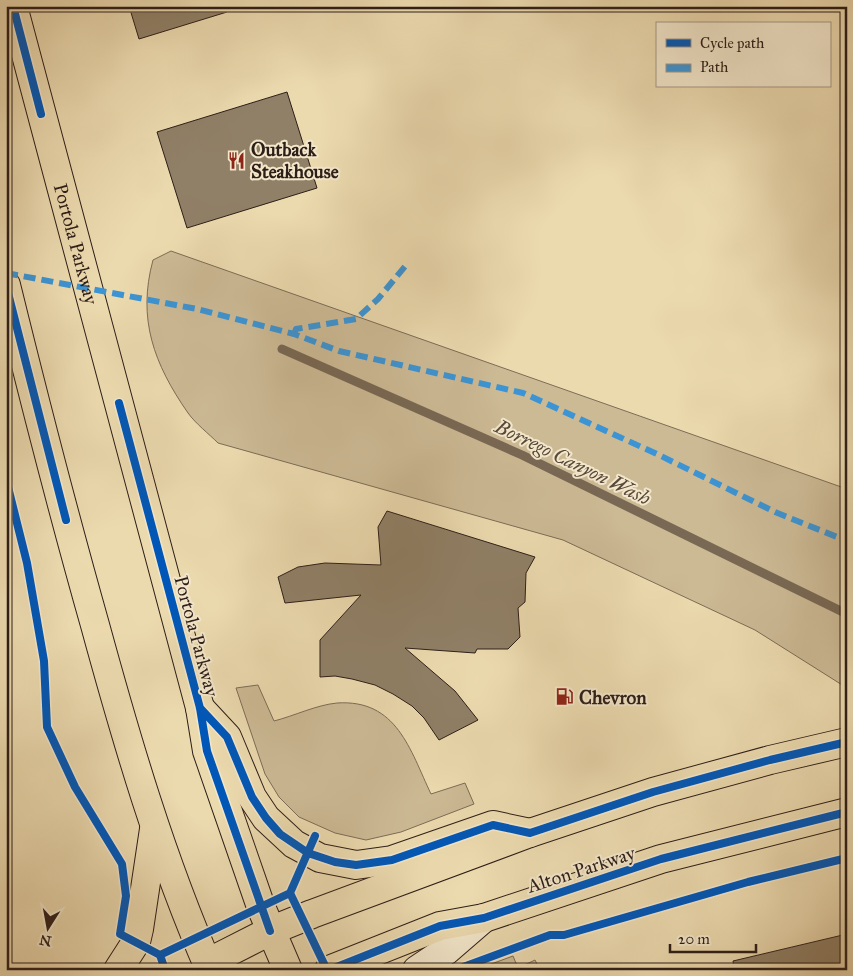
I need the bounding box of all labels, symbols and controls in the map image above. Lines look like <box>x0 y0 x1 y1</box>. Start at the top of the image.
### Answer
legend <box>656 22 830 88</box>
text: Cycle path <box>700 34 765 52</box>
text: Path <box>700 58 729 76</box>
place label: Outback Steakhouse <box>251 138 339 183</box>
restaurant icon: Outback Steakhouse <box>227 150 247 170</box>
street label: Portola Parkway <box>49 181 103 308</box>
water label: Borrego Canyon Wash <box>490 414 655 510</box>
street label: Portola Parkway <box>169 573 224 700</box>
place label: Chevron <box>579 686 647 709</box>
fuel station icon: Chevron <box>555 687 575 707</box>
street label: Alton Parkway <box>523 841 639 898</box>
north arrow <box>22 904 72 954</box>
scale bar <box>670 921 757 953</box>
text: 20 m <box>678 930 710 948</box>
text: N <box>38 931 53 950</box>

